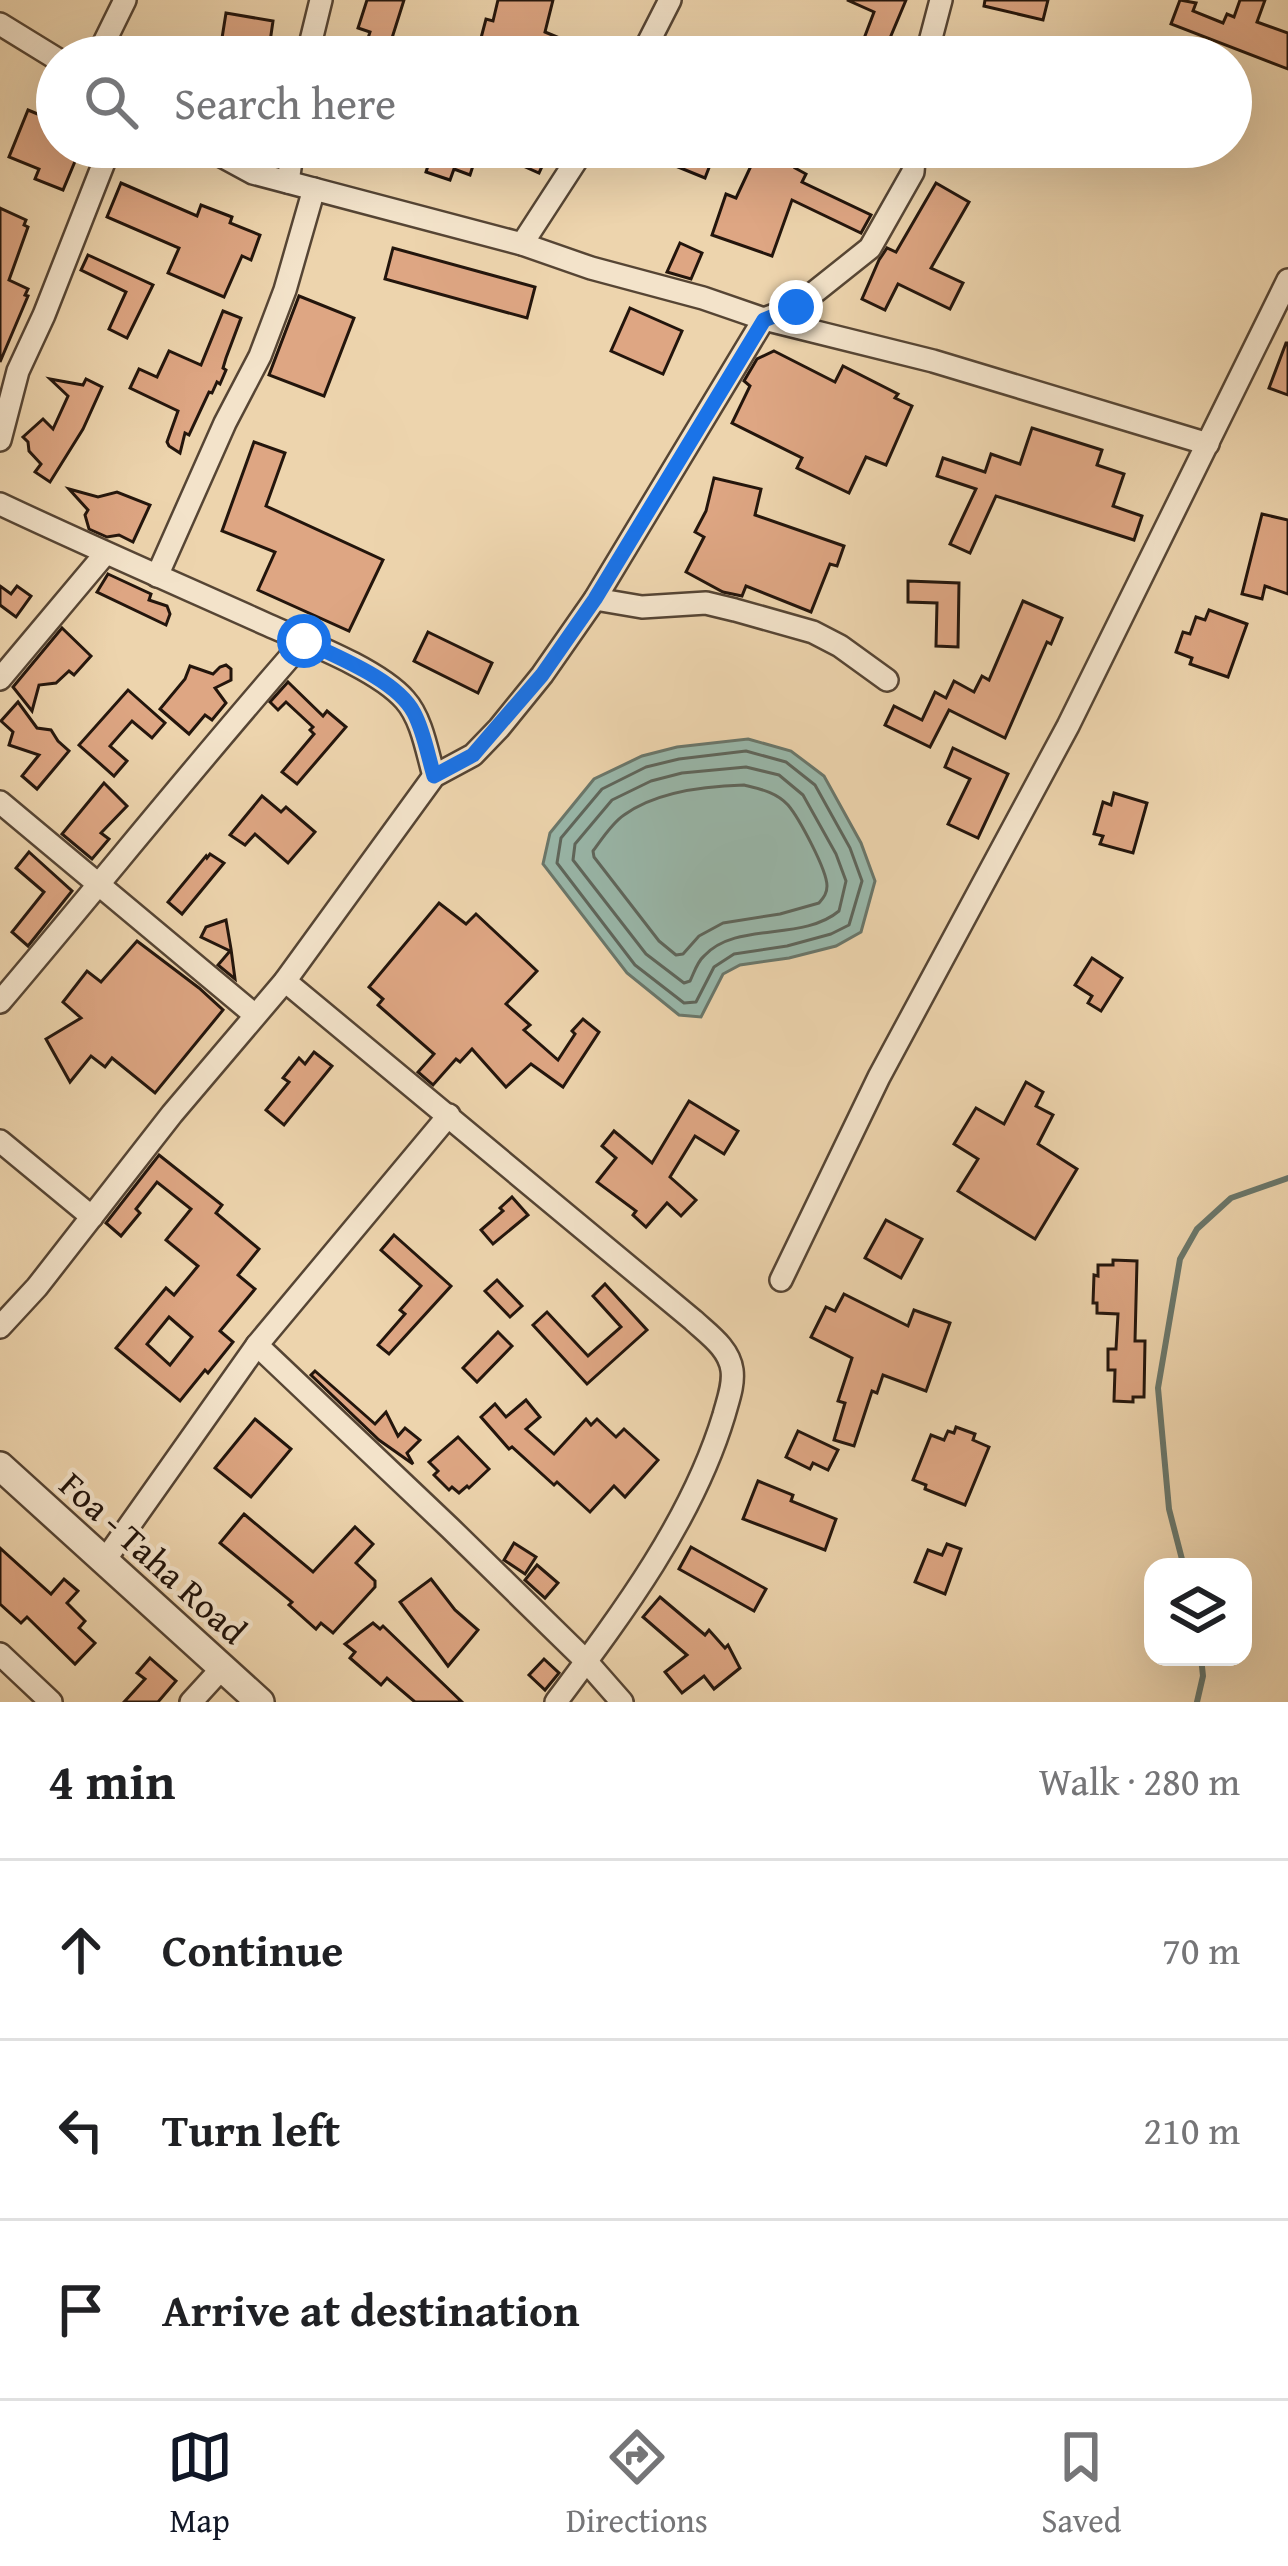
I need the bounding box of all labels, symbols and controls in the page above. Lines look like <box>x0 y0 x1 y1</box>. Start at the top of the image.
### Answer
search box <box>36 36 1252 168</box>
icon: search <box>78 69 144 135</box>
text: Search here <box>174 70 396 135</box>
route end <box>769 280 823 334</box>
route start <box>277 614 331 668</box>
street label: Foa - Taha Road <box>49 1458 259 1656</box>
map controls <box>1144 1558 1252 1666</box>
button: layers <box>1144 1558 1252 1666</box>
text: 4 min <box>48 1743 175 1818</box>
text: Walk · 280 m <box>1039 1752 1240 1809</box>
icon: ahead <box>48 1917 114 1983</box>
text: Continue <box>162 1917 343 1982</box>
text: 70 m <box>1162 1921 1240 1978</box>
icon: left <box>48 2097 114 2163</box>
text: Turn left <box>162 2097 340 2162</box>
text: 210 m <box>1143 2101 1240 2158</box>
icon: arrive <box>48 2277 114 2343</box>
text: Arrive at destination <box>162 2277 580 2342</box>
tab: Map <box>167 2424 233 2544</box>
tab: Directions <box>566 2424 708 2544</box>
tab: Saved <box>1041 2424 1121 2544</box>

